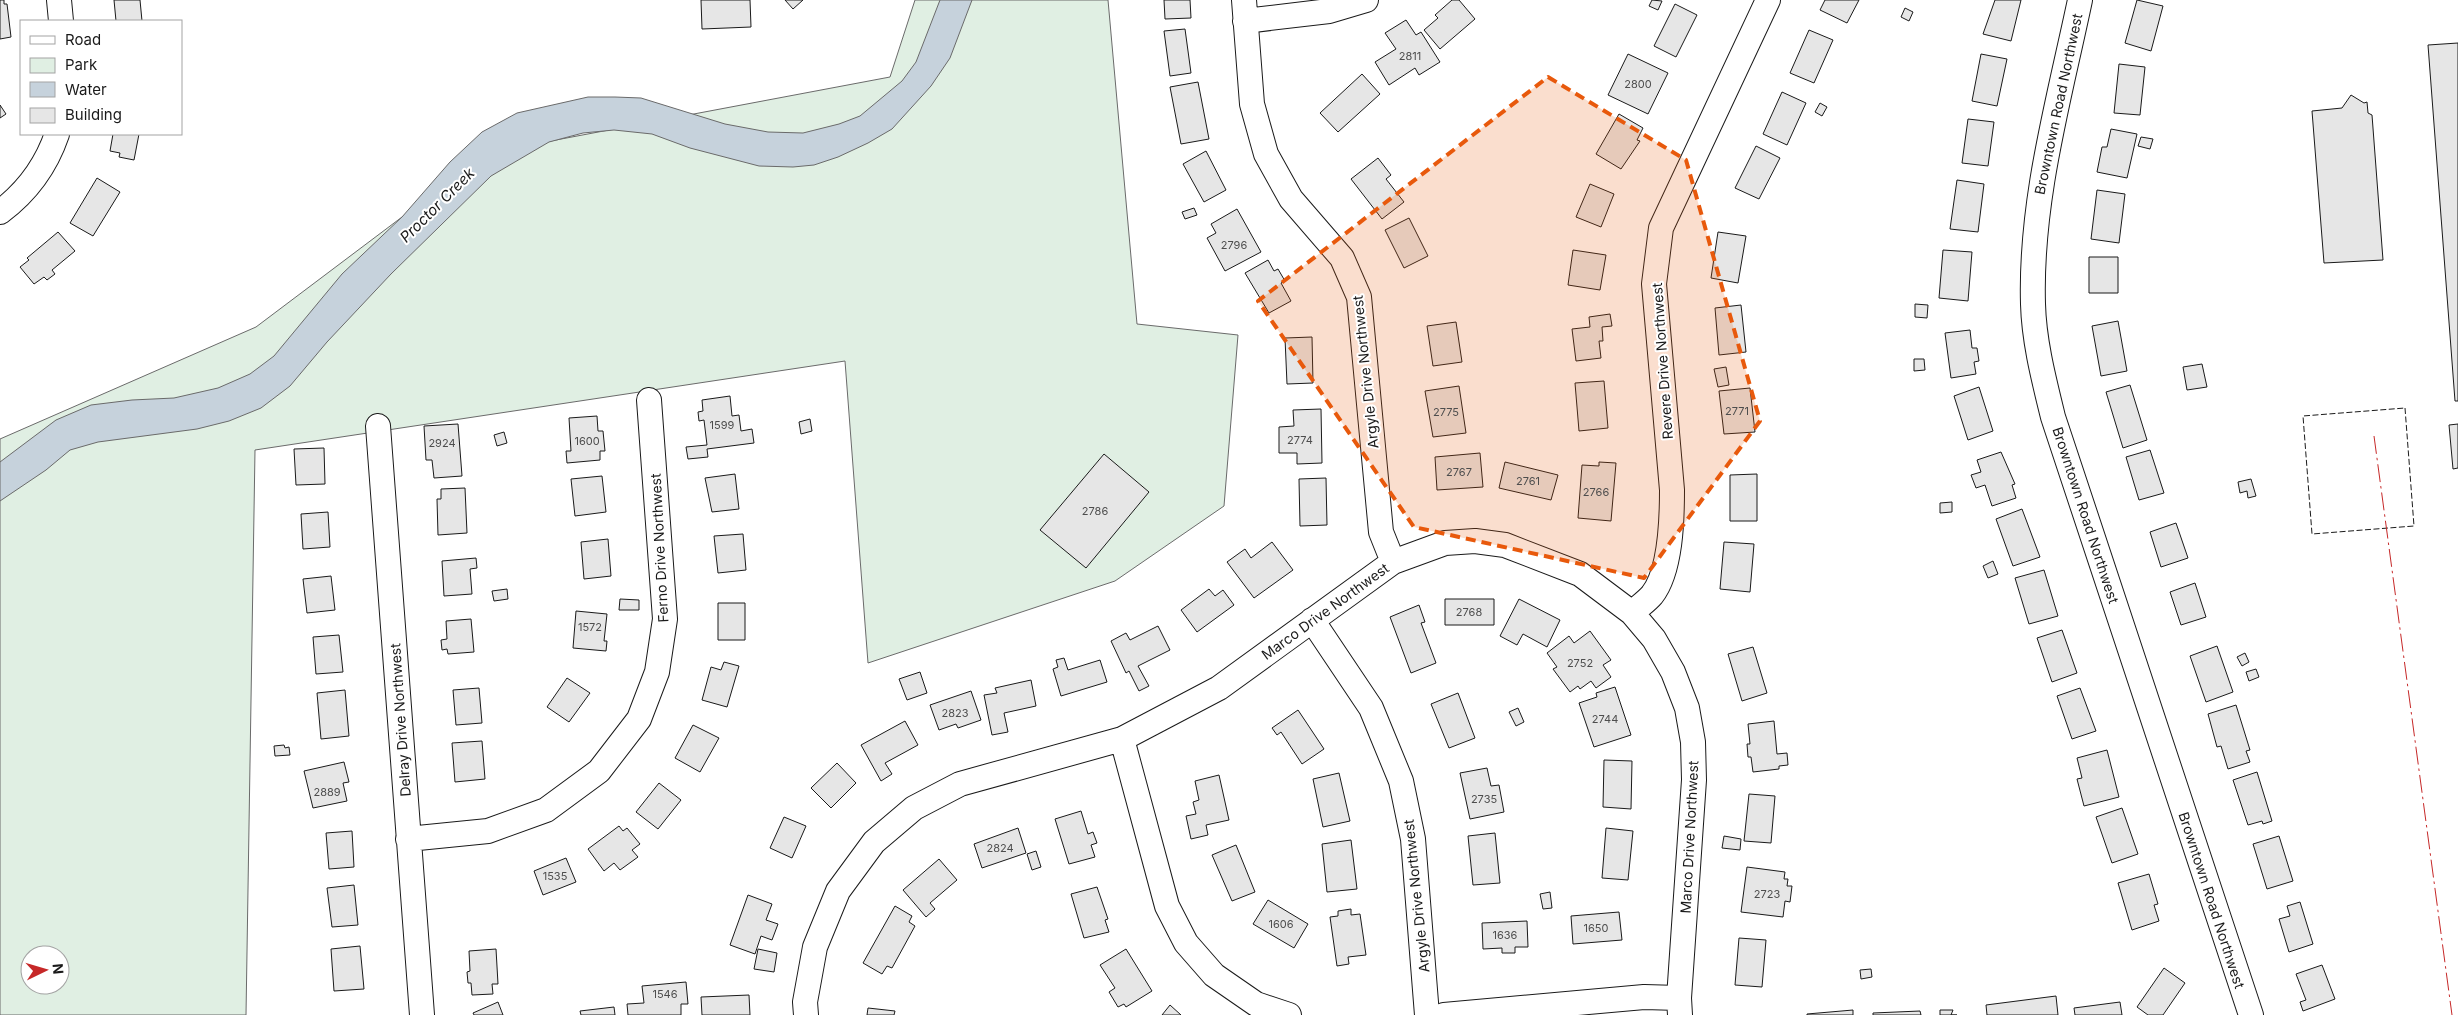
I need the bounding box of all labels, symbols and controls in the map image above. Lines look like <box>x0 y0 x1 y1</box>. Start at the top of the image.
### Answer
street label: Browntown Road Northwest <box>2030 12 2086 196</box>
legend <box>20 20 182 135</box>
text: Road <box>65 30 101 49</box>
house number: 2811 <box>1399 49 1421 63</box>
text: Park <box>65 55 98 74</box>
house number: 2800 <box>1624 77 1652 91</box>
text: Water <box>65 80 107 99</box>
text: Building <box>65 105 122 124</box>
water label: Proctor Creek <box>396 163 479 246</box>
house number: 2796 <box>1221 238 1247 252</box>
street label: Revere Drive Northwest <box>1648 282 1676 440</box>
street label: Argyle Drive Northwest <box>1348 294 1382 449</box>
house number: 2771 <box>1725 404 1749 418</box>
house number: 2775 <box>1433 405 1459 419</box>
house number: 1599 <box>710 418 735 432</box>
street label: Browntown Road Northwest <box>2049 425 2123 606</box>
house number: 2774 <box>1287 433 1313 447</box>
house number: 1600 <box>574 434 600 448</box>
house number: 2924 <box>428 436 456 450</box>
house number: 2767 <box>1446 465 1472 479</box>
street label: Ferno Drive Northwest <box>647 473 671 623</box>
house number: 2761 <box>1516 474 1540 488</box>
house number: 2766 <box>1583 485 1609 499</box>
house number: 2786 <box>1082 504 1108 518</box>
street label: Marco Drive Northwest <box>1258 559 1392 663</box>
house number: 2768 <box>1456 605 1482 619</box>
house number: 1572 <box>578 620 602 634</box>
street label: Delray Drive Northwest <box>386 642 414 797</box>
house number: 2752 <box>1567 656 1593 670</box>
house number: 2823 <box>941 706 969 720</box>
house number: 2744 <box>1592 712 1618 726</box>
street label: Marco Drive Northwest <box>1677 760 1702 914</box>
house number: 2889 <box>313 785 341 799</box>
house number: 2735 <box>1471 792 1497 806</box>
street label: Browntown Road Northwest <box>2175 810 2249 991</box>
street label: Argyle Drive Northwest <box>1399 818 1433 973</box>
house number: 2824 <box>986 841 1014 855</box>
house number: 1535 <box>543 869 568 883</box>
house number: 2723 <box>1754 887 1780 901</box>
house number: 1606 <box>1268 917 1294 931</box>
house number: 1650 <box>1584 921 1609 935</box>
house number: 1636 <box>1493 928 1518 942</box>
north arrow <box>20 945 70 995</box>
text: N <box>50 963 67 975</box>
house number: 1546 <box>652 987 678 1001</box>

